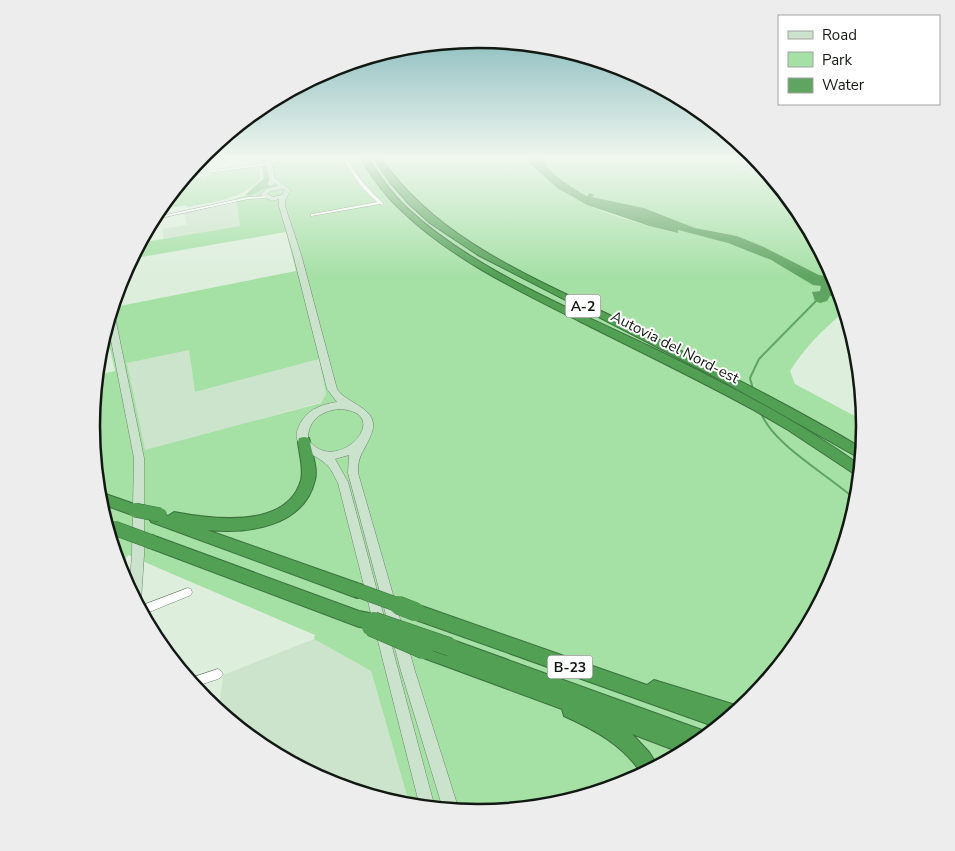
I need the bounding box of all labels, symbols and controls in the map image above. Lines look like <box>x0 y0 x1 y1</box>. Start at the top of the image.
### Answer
legend <box>778 15 940 105</box>
text: Road <box>822 25 857 45</box>
text: Park <box>822 50 852 70</box>
text: Water <box>822 75 865 95</box>
road number: A-2 <box>566 294 600 318</box>
street label: Autovia del Nord-est <box>608 306 743 388</box>
road number: B-23 <box>548 656 592 679</box>

